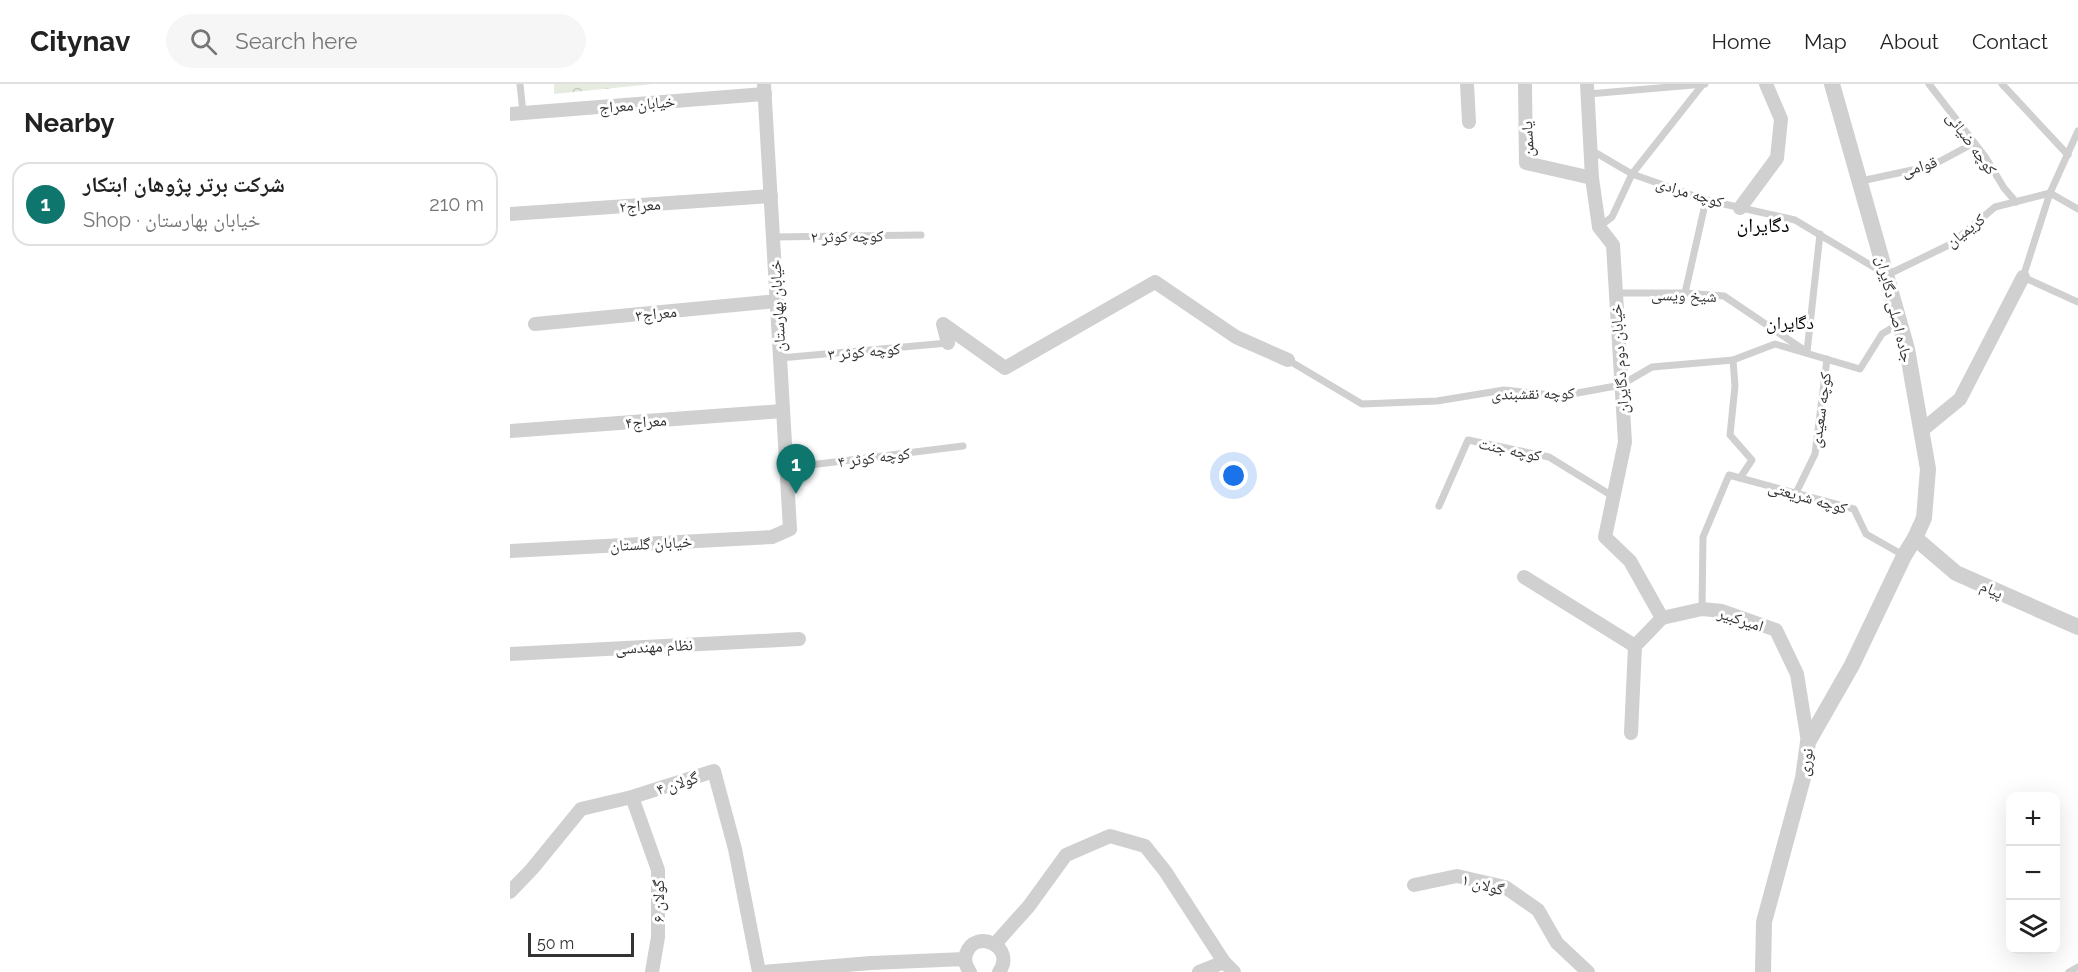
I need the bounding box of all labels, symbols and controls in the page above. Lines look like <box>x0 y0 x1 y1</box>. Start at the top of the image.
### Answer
search box <box>166 14 586 68</box>
text: Citynav <box>30 25 130 58</box>
icon: search <box>187 25 220 58</box>
text: Search here <box>235 28 357 54</box>
text: Home <box>1712 29 1771 54</box>
text: Map <box>1804 29 1847 54</box>
text: About <box>1880 29 1939 54</box>
text: Contact <box>1972 29 2048 54</box>
street label: خیابان معراج <box>598 92 676 118</box>
text: Nearby <box>24 108 114 138</box>
street label: کوچه ضیائی <box>1942 108 2001 179</box>
street label: یاسمن <box>1517 120 1539 157</box>
street label: قوامی <box>1899 152 1940 182</box>
text: شرکت برتر پژوهان ابتکار <box>83 171 285 197</box>
street label: کوچه مرادی <box>1653 173 1726 213</box>
text: 1 <box>41 192 50 216</box>
text: 210 m <box>429 192 484 216</box>
street label: معراج۲ <box>619 195 661 217</box>
text: Shop · خیابان بهارستان <box>83 208 260 232</box>
street label: کریمیان <box>1942 209 1990 252</box>
district label: دگایران <box>1736 213 1790 237</box>
street label: کوچه کوثر ۲ <box>810 226 884 247</box>
street label: جاده اصلی دگایران <box>1871 254 1917 365</box>
street label: خیابان بهارستان <box>766 259 790 353</box>
street label: شیخ ویسی <box>1651 285 1717 307</box>
street label: معراج۳ <box>634 302 678 326</box>
street label: خیابان دوم دگایران <box>1606 303 1634 415</box>
district label: دگایران <box>1766 312 1814 334</box>
street label: کوچه کوثر ۳ <box>827 339 902 364</box>
street label: کوچه سعیدی <box>1806 371 1836 449</box>
street label: کوچه نقشبندی <box>1491 383 1575 405</box>
street label: معراج۴ <box>625 411 667 433</box>
street label: کوچه جنت <box>1477 434 1543 465</box>
pin: 1 <box>776 444 816 494</box>
street label: کوچه کوثر ۴ <box>837 444 912 471</box>
your location <box>1219 461 1248 490</box>
street label: کوچه شریعتی <box>1766 477 1850 519</box>
street label: خیابان گلستان <box>609 532 693 556</box>
street label: پیام <box>1977 576 2006 604</box>
street label: امیرکبیر <box>1715 603 1766 636</box>
street label: نظام مهندسی <box>615 635 693 659</box>
street label: نوری <box>1794 747 1818 778</box>
street label: گولان ۴ <box>654 768 701 800</box>
map controls <box>2006 792 2060 954</box>
button: + <box>2006 792 2060 846</box>
button: − <box>2006 846 2060 900</box>
street label: گولان ۱ <box>1459 870 1506 900</box>
street label: گولان ۶ <box>649 879 669 923</box>
button: layers <box>2006 900 2060 954</box>
scale bar <box>528 930 634 958</box>
text: 50 m <box>537 934 574 953</box>

